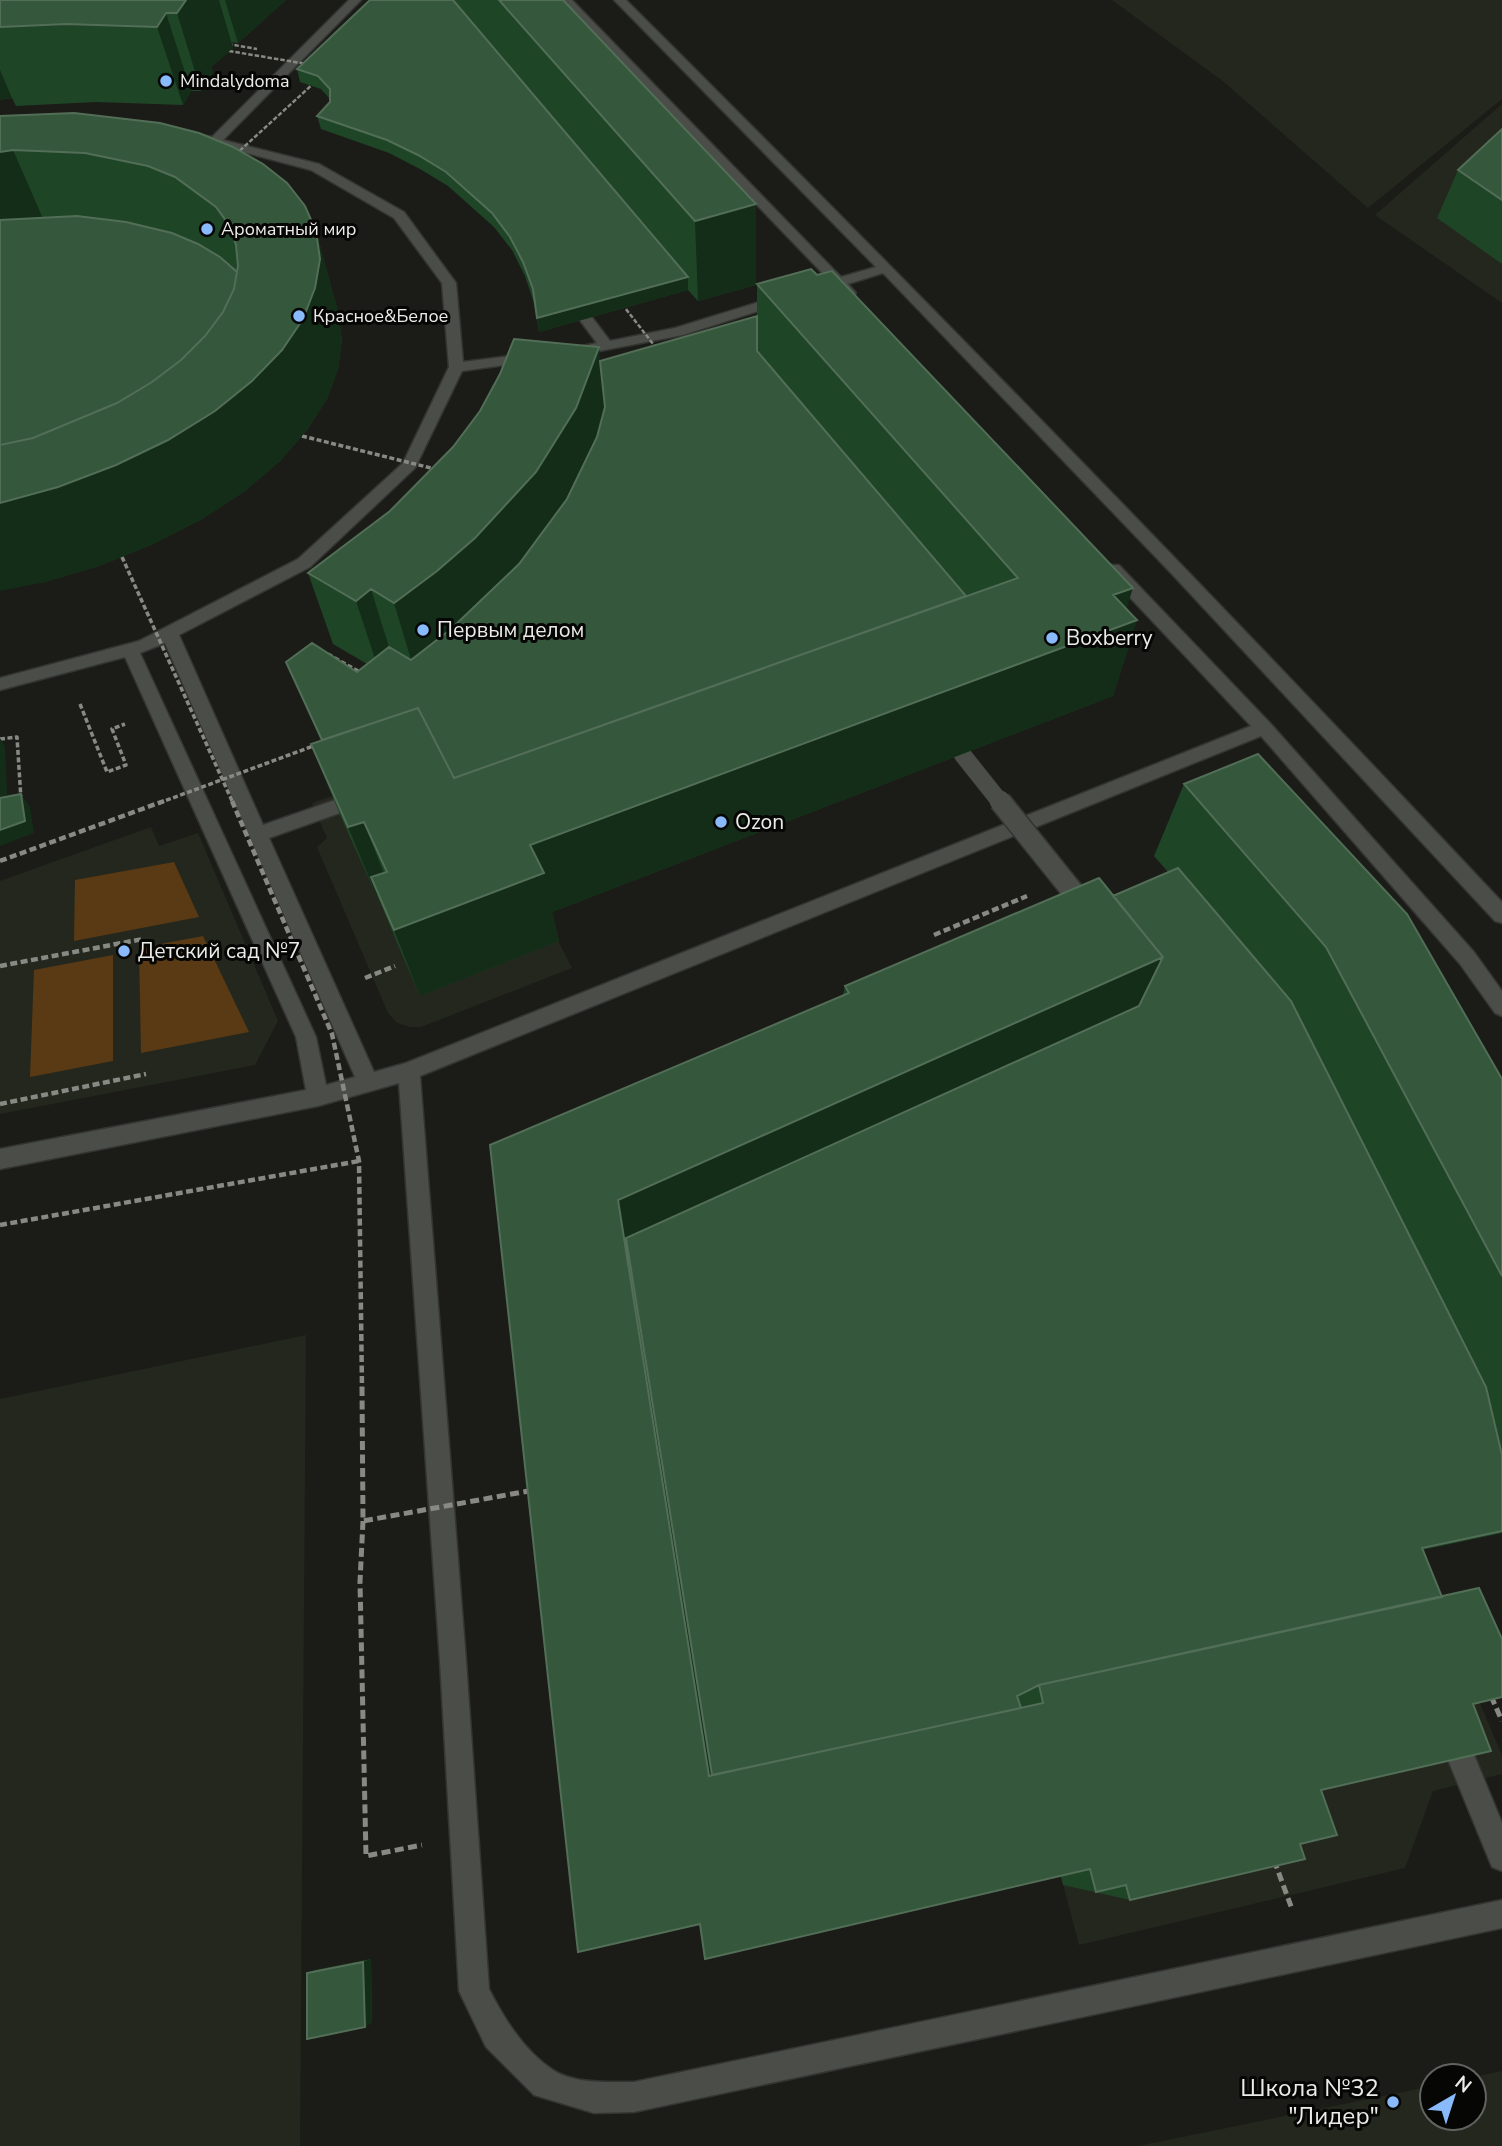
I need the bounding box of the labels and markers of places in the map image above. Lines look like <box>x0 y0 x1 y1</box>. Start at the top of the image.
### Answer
place label: Mindalydoma <box>180 69 290 93</box>
marker: Mindalydoma <box>158 73 174 89</box>
place label: Ароматный мир <box>221 217 356 241</box>
marker: Ароматный мир <box>199 221 215 237</box>
place label: Красное&Белое <box>313 304 448 328</box>
marker: Красное&Белое <box>291 308 307 324</box>
place label: Первым делом <box>437 616 584 644</box>
marker: Первым делом <box>415 622 431 638</box>
place label: Boxberry <box>1066 624 1153 652</box>
marker: Boxberry <box>1044 630 1060 646</box>
place label: Ozon <box>735 808 784 836</box>
marker: Ozon <box>713 814 729 830</box>
place label: Детский сад №7 <box>138 937 300 965</box>
marker: Детский сад №7 <box>116 943 132 959</box>
place label: Школа №32 "Лидер" <box>1240 2072 1379 2132</box>
marker: Школа №32 "Лидер" <box>1385 2094 1401 2110</box>

